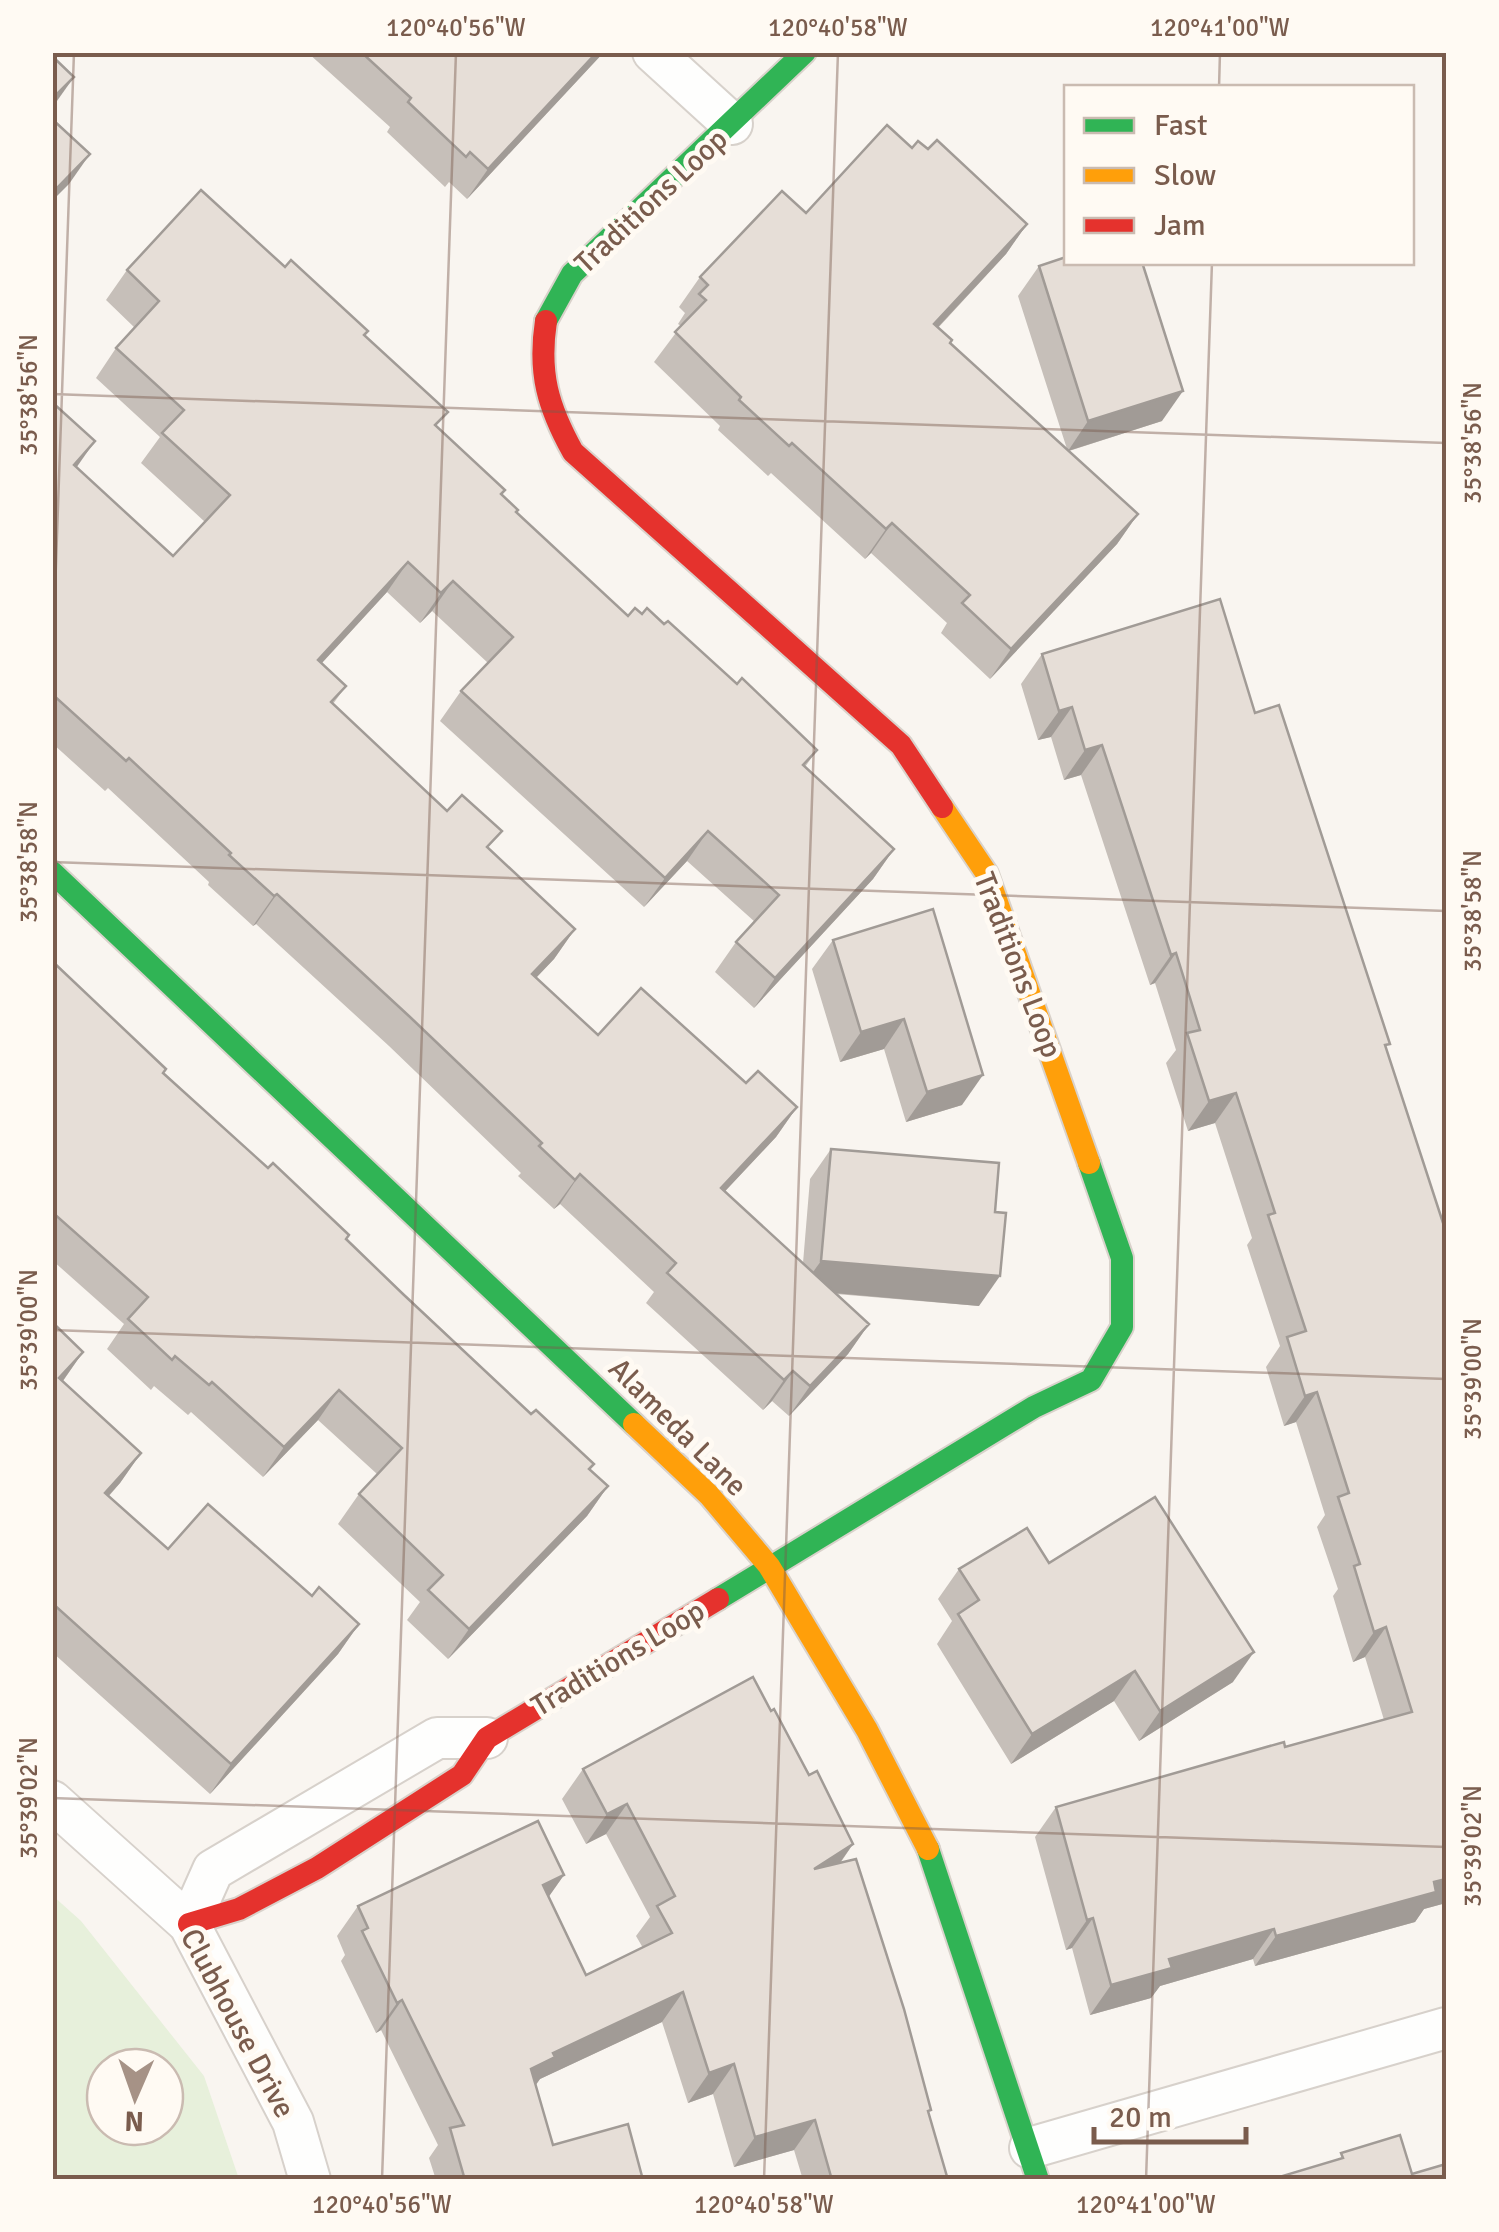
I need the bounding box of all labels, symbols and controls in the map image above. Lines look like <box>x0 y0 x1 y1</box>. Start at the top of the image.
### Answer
text: 120°40'56"W <box>386 12 526 43</box>
text: 120°40'58"W <box>768 12 908 43</box>
text: 120°41'00"W <box>1150 12 1290 43</box>
legend <box>1064 85 1414 265</box>
text: Fast <box>1154 107 1207 144</box>
street label: Traditions Loop <box>567 121 735 282</box>
text: Slow <box>1154 157 1216 194</box>
text: Jam <box>1154 207 1206 244</box>
text: 35°38'56"N <box>13 334 44 456</box>
text: 35°38'56"N <box>1457 382 1488 504</box>
text: 35°38'58"N <box>13 801 44 923</box>
text: 35°38'58"N <box>1457 850 1488 972</box>
street label: Traditions Loop <box>965 867 1070 1063</box>
text: 35°39'00"N <box>13 1269 44 1391</box>
text: 35°39'00"N <box>1457 1318 1488 1440</box>
street label: Alameda Lane <box>601 1350 755 1504</box>
street label: Traditions Loop <box>525 1592 712 1725</box>
text: 35°39'02"N <box>13 1737 44 1859</box>
text: 35°39'02"N <box>1457 1785 1488 1907</box>
street label: Clubhouse Drive <box>172 1922 303 2124</box>
north arrow <box>85 2047 185 2147</box>
scale bar <box>1094 2082 1246 2144</box>
text: 20 m <box>1109 2099 1172 2136</box>
text: N <box>124 2104 144 2138</box>
text: 120°40'56"W <box>312 2189 452 2220</box>
text: 120°40'58"W <box>694 2189 834 2220</box>
text: 120°41'00"W <box>1076 2189 1216 2220</box>

